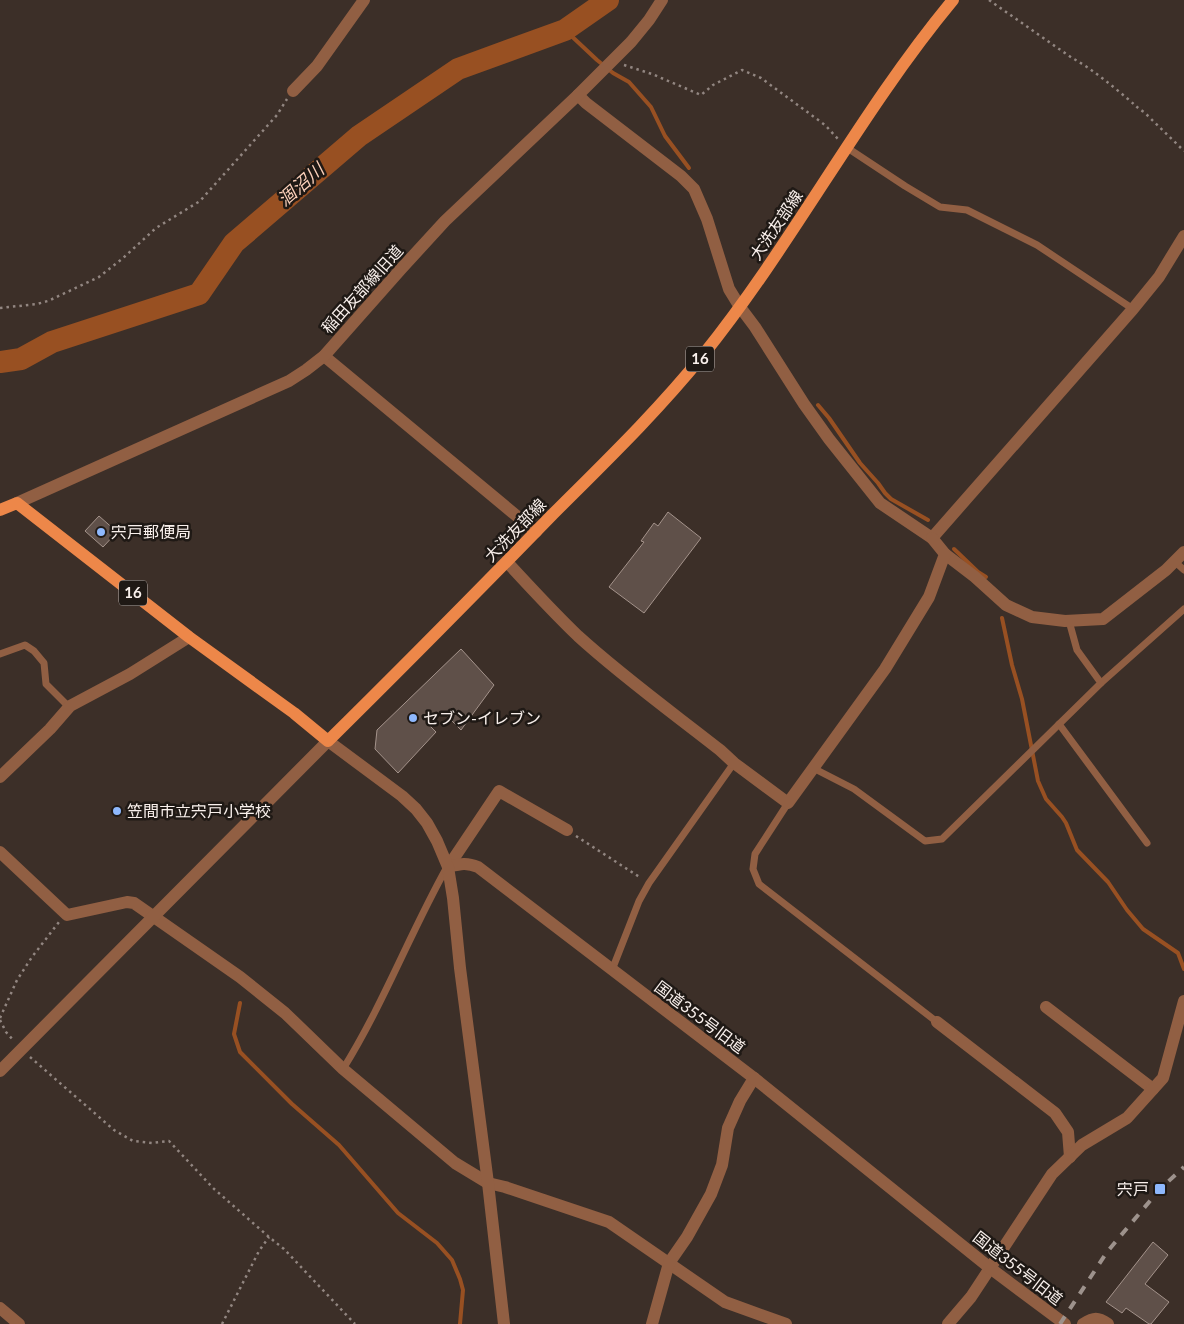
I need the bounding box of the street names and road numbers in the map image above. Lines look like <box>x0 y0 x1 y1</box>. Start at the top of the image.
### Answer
street label: 大洗友部線 <box>745 186 806 263</box>
street label: 稲田友部線旧道 <box>317 241 406 337</box>
road number: 16 <box>686 346 714 372</box>
street label: 大洗友部線 <box>480 494 549 565</box>
road number: 16 <box>119 580 147 606</box>
street label: 国道355号旧道 <box>652 977 749 1057</box>
street label: 国道355号旧道 <box>970 1227 1067 1308</box>

